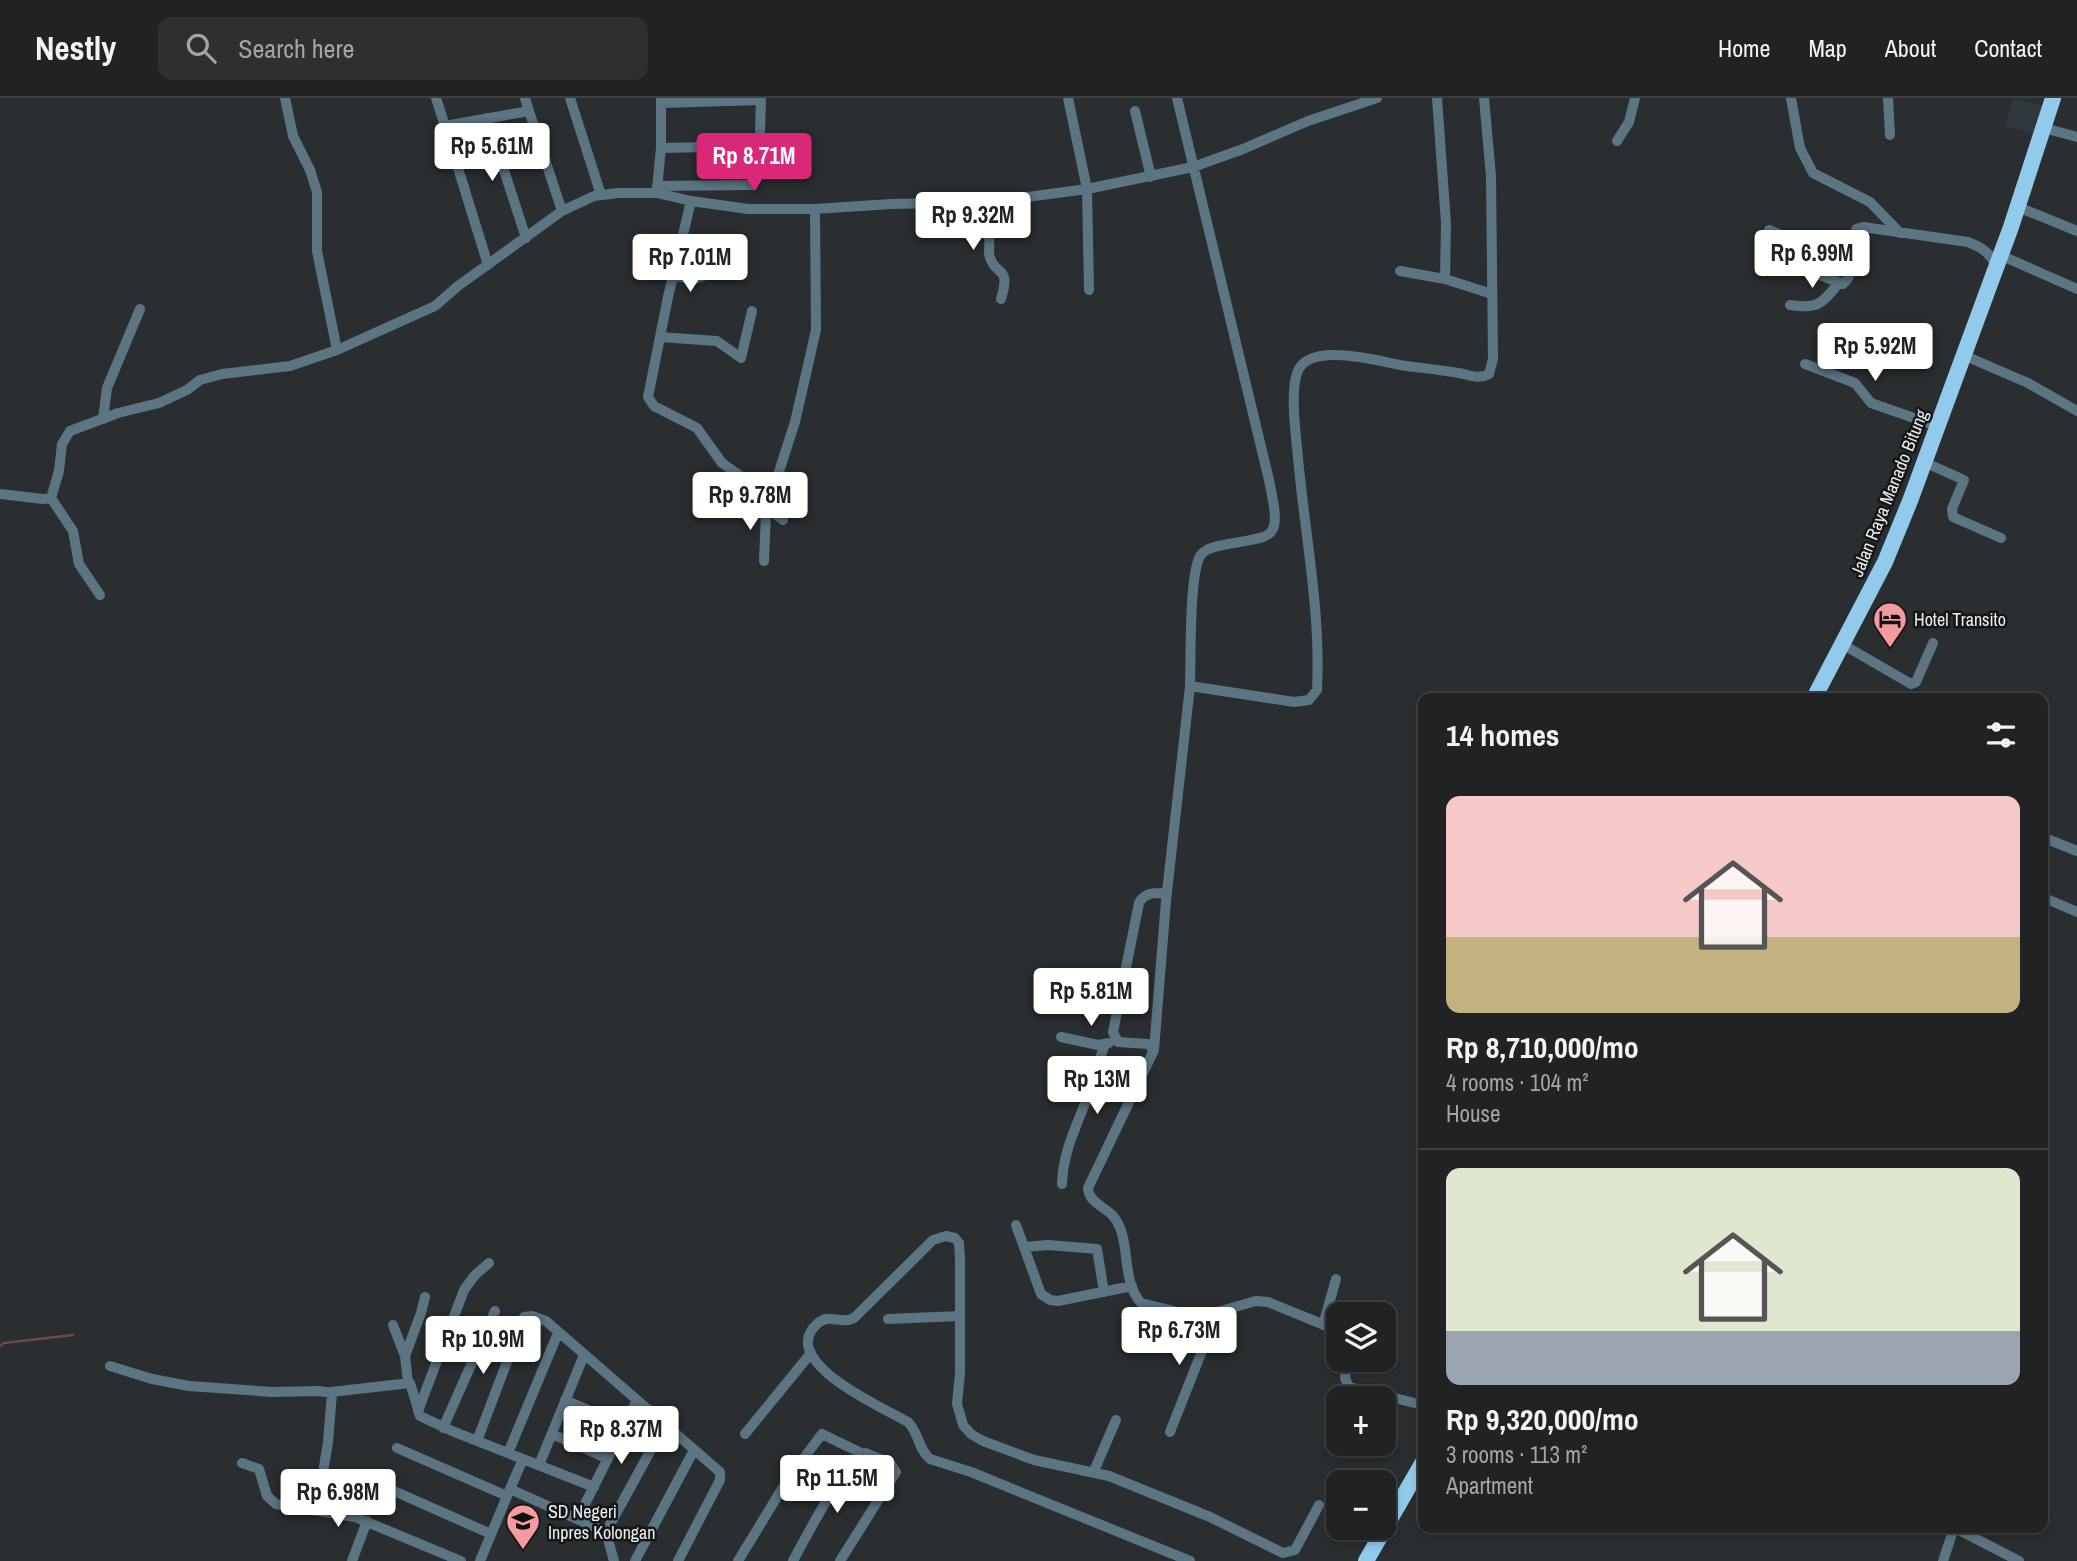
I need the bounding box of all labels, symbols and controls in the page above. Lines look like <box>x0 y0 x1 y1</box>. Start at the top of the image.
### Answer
search box <box>158 17 648 80</box>
text: Nestly <box>35 26 116 70</box>
icon: search <box>182 29 220 67</box>
text: Search here <box>238 31 354 66</box>
text: Home <box>1718 32 1770 64</box>
text: Map <box>1808 32 1847 64</box>
text: About <box>1885 32 1936 64</box>
text: Contact <box>1974 32 2042 64</box>
pin: Rp 5.61M <box>420 123 564 183</box>
text: Rp 5.61M <box>451 130 533 161</box>
pin: Rp 8.71M <box>682 134 826 193</box>
text: Rp 8.71M <box>713 140 795 171</box>
pin: Rp 9.32M <box>901 192 1045 252</box>
text: Rp 9.32M <box>932 199 1014 230</box>
pin: Rp 6.99M <box>1740 230 1884 290</box>
pin: Rp 7.01M <box>618 234 762 294</box>
text: Rp 6.99M <box>1771 237 1853 268</box>
text: Rp 7.01M <box>649 241 731 272</box>
pin: Rp 5.92M <box>1803 324 1947 383</box>
text: Rp 5.92M <box>1834 330 1916 361</box>
street label: Jalan Raya Manado Bitung <box>1844 405 1934 580</box>
pin: Rp 9.78M <box>678 472 822 532</box>
text: Rp 9.78M <box>709 479 791 510</box>
hotel icon: Hotel Transito <box>1871 600 1909 649</box>
place label: Hotel Transito <box>1914 607 2006 632</box>
text: 14 homes <box>1446 715 1560 755</box>
icon: filters <box>1982 716 2020 754</box>
icon: home <box>1670 842 1796 968</box>
pin: Rp 5.81M <box>1019 968 1163 1028</box>
text: Rp 5.81M <box>1050 975 1132 1006</box>
text: Rp 8,710,000/mo <box>1446 1027 1639 1067</box>
pin: Rp 13M <box>1040 1056 1154 1116</box>
text: Rp 13M <box>1063 1063 1131 1094</box>
text: 4 rooms · 104 m² <box>1446 1067 1589 1098</box>
text: House <box>1446 1098 1501 1129</box>
icon: home <box>1670 1214 1796 1340</box>
map controls <box>1326 1302 1396 1540</box>
button: layers <box>1326 1302 1396 1372</box>
pin: Rp 6.73M <box>1107 1308 1251 1367</box>
text: Rp 6.73M <box>1138 1314 1220 1345</box>
pin: Rp 10.9M <box>411 1316 555 1376</box>
text: Rp 10.9M <box>442 1323 524 1354</box>
button: + <box>1326 1386 1396 1456</box>
text: Rp 9,320,000/mo <box>1446 1399 1639 1439</box>
pin: Rp 8.37M <box>549 1406 693 1466</box>
text: Rp 8.37M <box>580 1413 662 1444</box>
text: 3 rooms · 113 m² <box>1446 1439 1587 1470</box>
pin: Rp 11.5M <box>765 1456 909 1515</box>
text: Rp 11.5M <box>796 1462 878 1493</box>
pin: Rp 6.98M <box>266 1470 410 1529</box>
button: − <box>1326 1470 1396 1540</box>
text: Apartment <box>1446 1470 1533 1501</box>
text: Rp 6.98M <box>297 1476 379 1507</box>
place label: SD Negeri Inpres Kolongan <box>548 1499 656 1545</box>
school or university icon: SD Negeri Inpres Kolongan <box>504 1502 542 1551</box>

